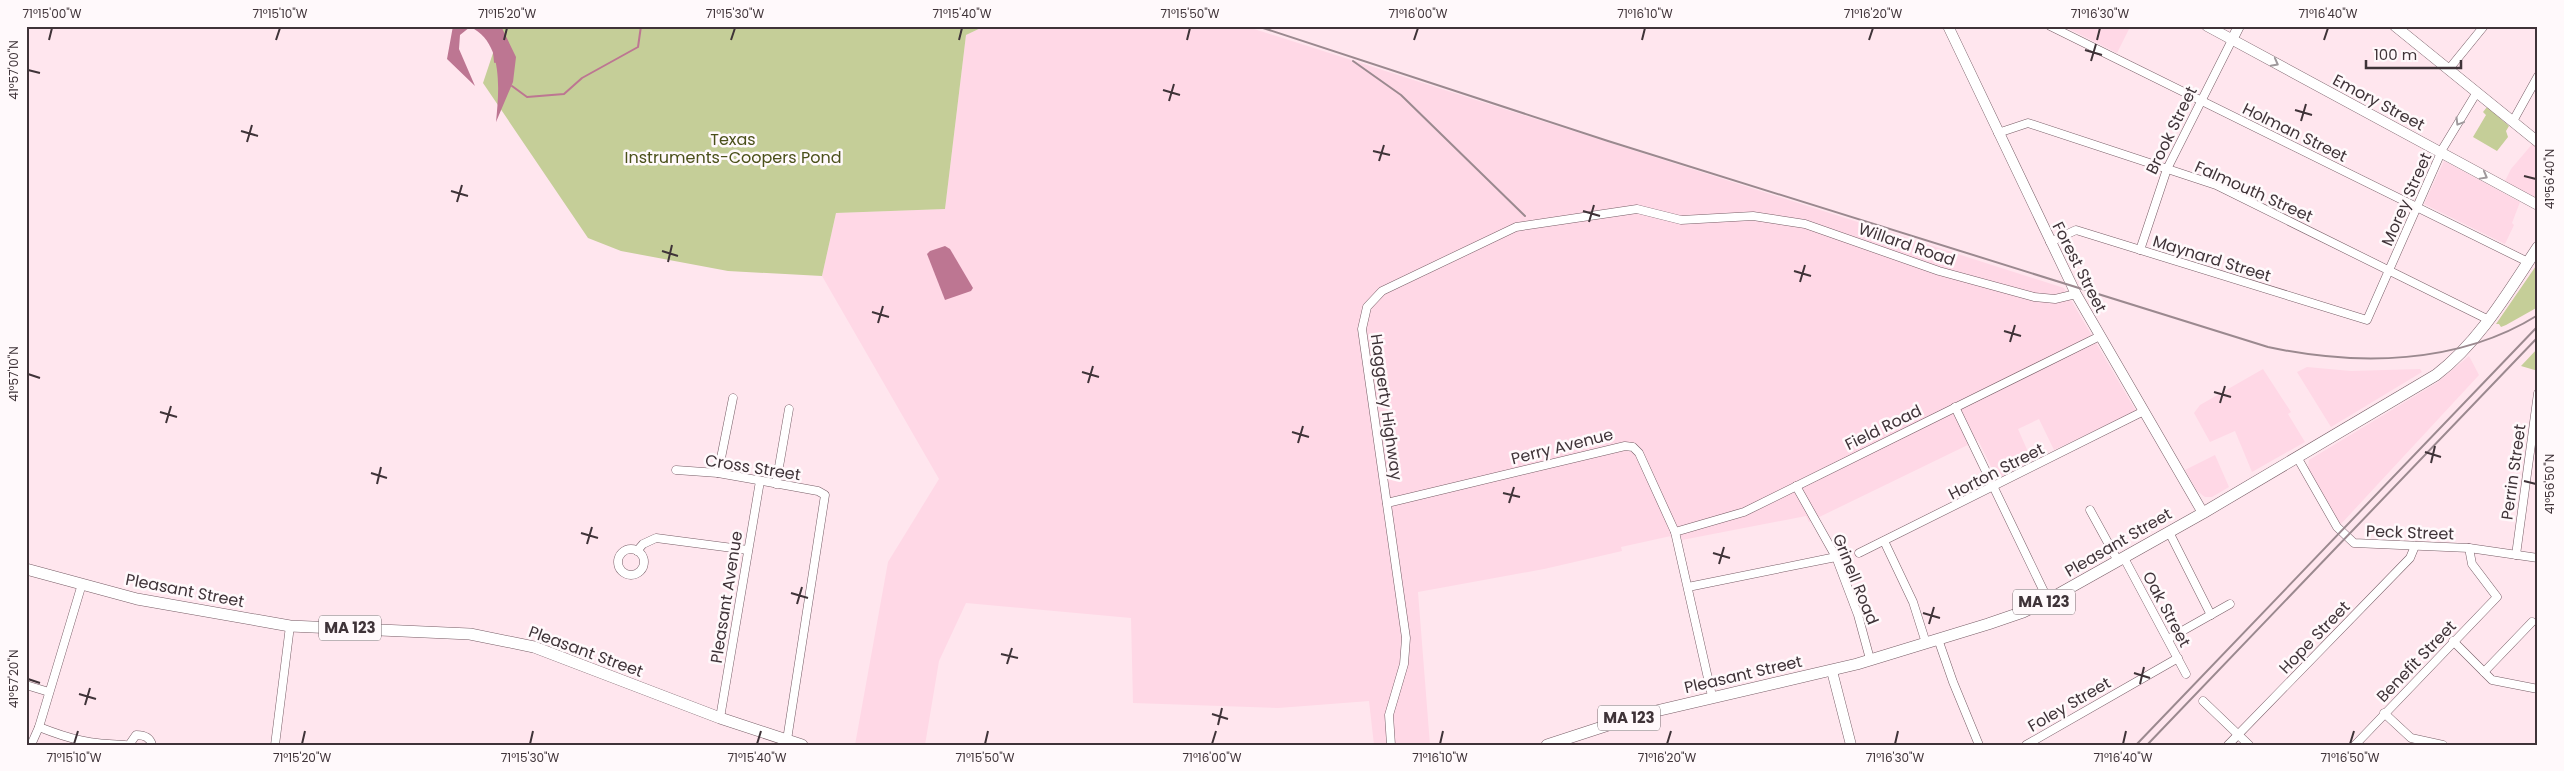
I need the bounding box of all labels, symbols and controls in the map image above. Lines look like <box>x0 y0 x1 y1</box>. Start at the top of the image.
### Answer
text: 71°15'00"W <box>23 5 82 22</box>
text: 71°15'10"W <box>252 5 308 22</box>
text: 71°15'20"W <box>478 5 536 22</box>
text: 71°15'30"W <box>706 5 764 22</box>
text: 71°15'40"W <box>933 5 992 22</box>
text: 71°15'50"W <box>1161 5 1220 22</box>
text: 71°16'00"W <box>1389 5 1448 22</box>
text: 71°16'10"W <box>1617 5 1673 22</box>
text: 71°16'20"W <box>1844 5 1902 22</box>
text: 71°16'30"W <box>2071 5 2130 22</box>
text: 71°16'40"W <box>2299 5 2358 22</box>
scale bar <box>2366 38 2462 70</box>
text: 41°57'00"N <box>5 40 22 100</box>
text: 100 m <box>2374 44 2417 65</box>
one-way arrow <box>2270 57 2279 67</box>
street label: Emory Street <box>2329 69 2429 136</box>
street label: Brook Street <box>2140 82 2203 178</box>
street label: Holman Street <box>2239 97 2351 168</box>
one-way arrow <box>2455 117 2465 126</box>
park label: Texas Instruments-Coopers Pond <box>625 128 841 169</box>
street label: Morey Street <box>2376 149 2437 250</box>
text: 41°56'40"N <box>2541 149 2558 209</box>
street label: Falmouth Street <box>2191 155 2317 228</box>
one-way arrow <box>2479 170 2488 180</box>
street label: Willard Road <box>1855 217 1958 272</box>
street label: Forest Street <box>2047 218 2112 317</box>
street label: Maynard Street <box>2150 230 2274 287</box>
street label: Haggerty Highway <box>1365 332 1408 482</box>
text: 41°57'10"N <box>5 346 22 402</box>
street label: Field Road <box>1841 399 1925 456</box>
street label: Perry Avenue <box>1509 423 1616 470</box>
street label: Perrin Street <box>2495 423 2532 521</box>
street label: Horton Street <box>1944 437 2048 505</box>
street label: Cross Street <box>704 449 802 486</box>
text: 41°56'50"N <box>2541 454 2558 514</box>
street label: Pleasant Street <box>2060 502 2176 582</box>
street label: Peck Street <box>2365 519 2455 546</box>
street label: Pleasant Avenue <box>705 529 748 665</box>
street label: Grinell Road <box>1827 530 1884 628</box>
street label: Oak Street <box>2137 567 2196 651</box>
street label: Pleasant Street <box>124 568 246 613</box>
road number: MA 123 <box>2013 590 2075 614</box>
street label: Hope Street <box>2274 596 2355 679</box>
street label: Benefit Street <box>2371 615 2462 707</box>
road number: MA 123 <box>319 616 381 640</box>
street label: Pleasant Street <box>525 620 646 683</box>
text: 41°57'20"N <box>5 650 22 708</box>
street label: Pleasant Street <box>1682 650 1804 699</box>
street label: Foley Street <box>2024 671 2115 737</box>
road number: MA 123 <box>1598 706 1660 730</box>
text: 71°15'10"W <box>46 749 102 766</box>
text: 71°15'20"W <box>273 749 331 766</box>
text: 71°15'30"W <box>501 749 559 766</box>
text: 71°15'40"W <box>728 749 787 766</box>
text: 71°15'50"W <box>956 749 1015 766</box>
text: 71°16'00"W <box>1183 749 1242 766</box>
text: 71°16'10"W <box>1412 749 1468 766</box>
text: 71°16'20"W <box>1638 749 1696 766</box>
text: 71°16'30"W <box>1866 749 1925 766</box>
text: 71°16'40"W <box>2094 749 2153 766</box>
text: 71°16'50"W <box>2321 749 2380 766</box>

